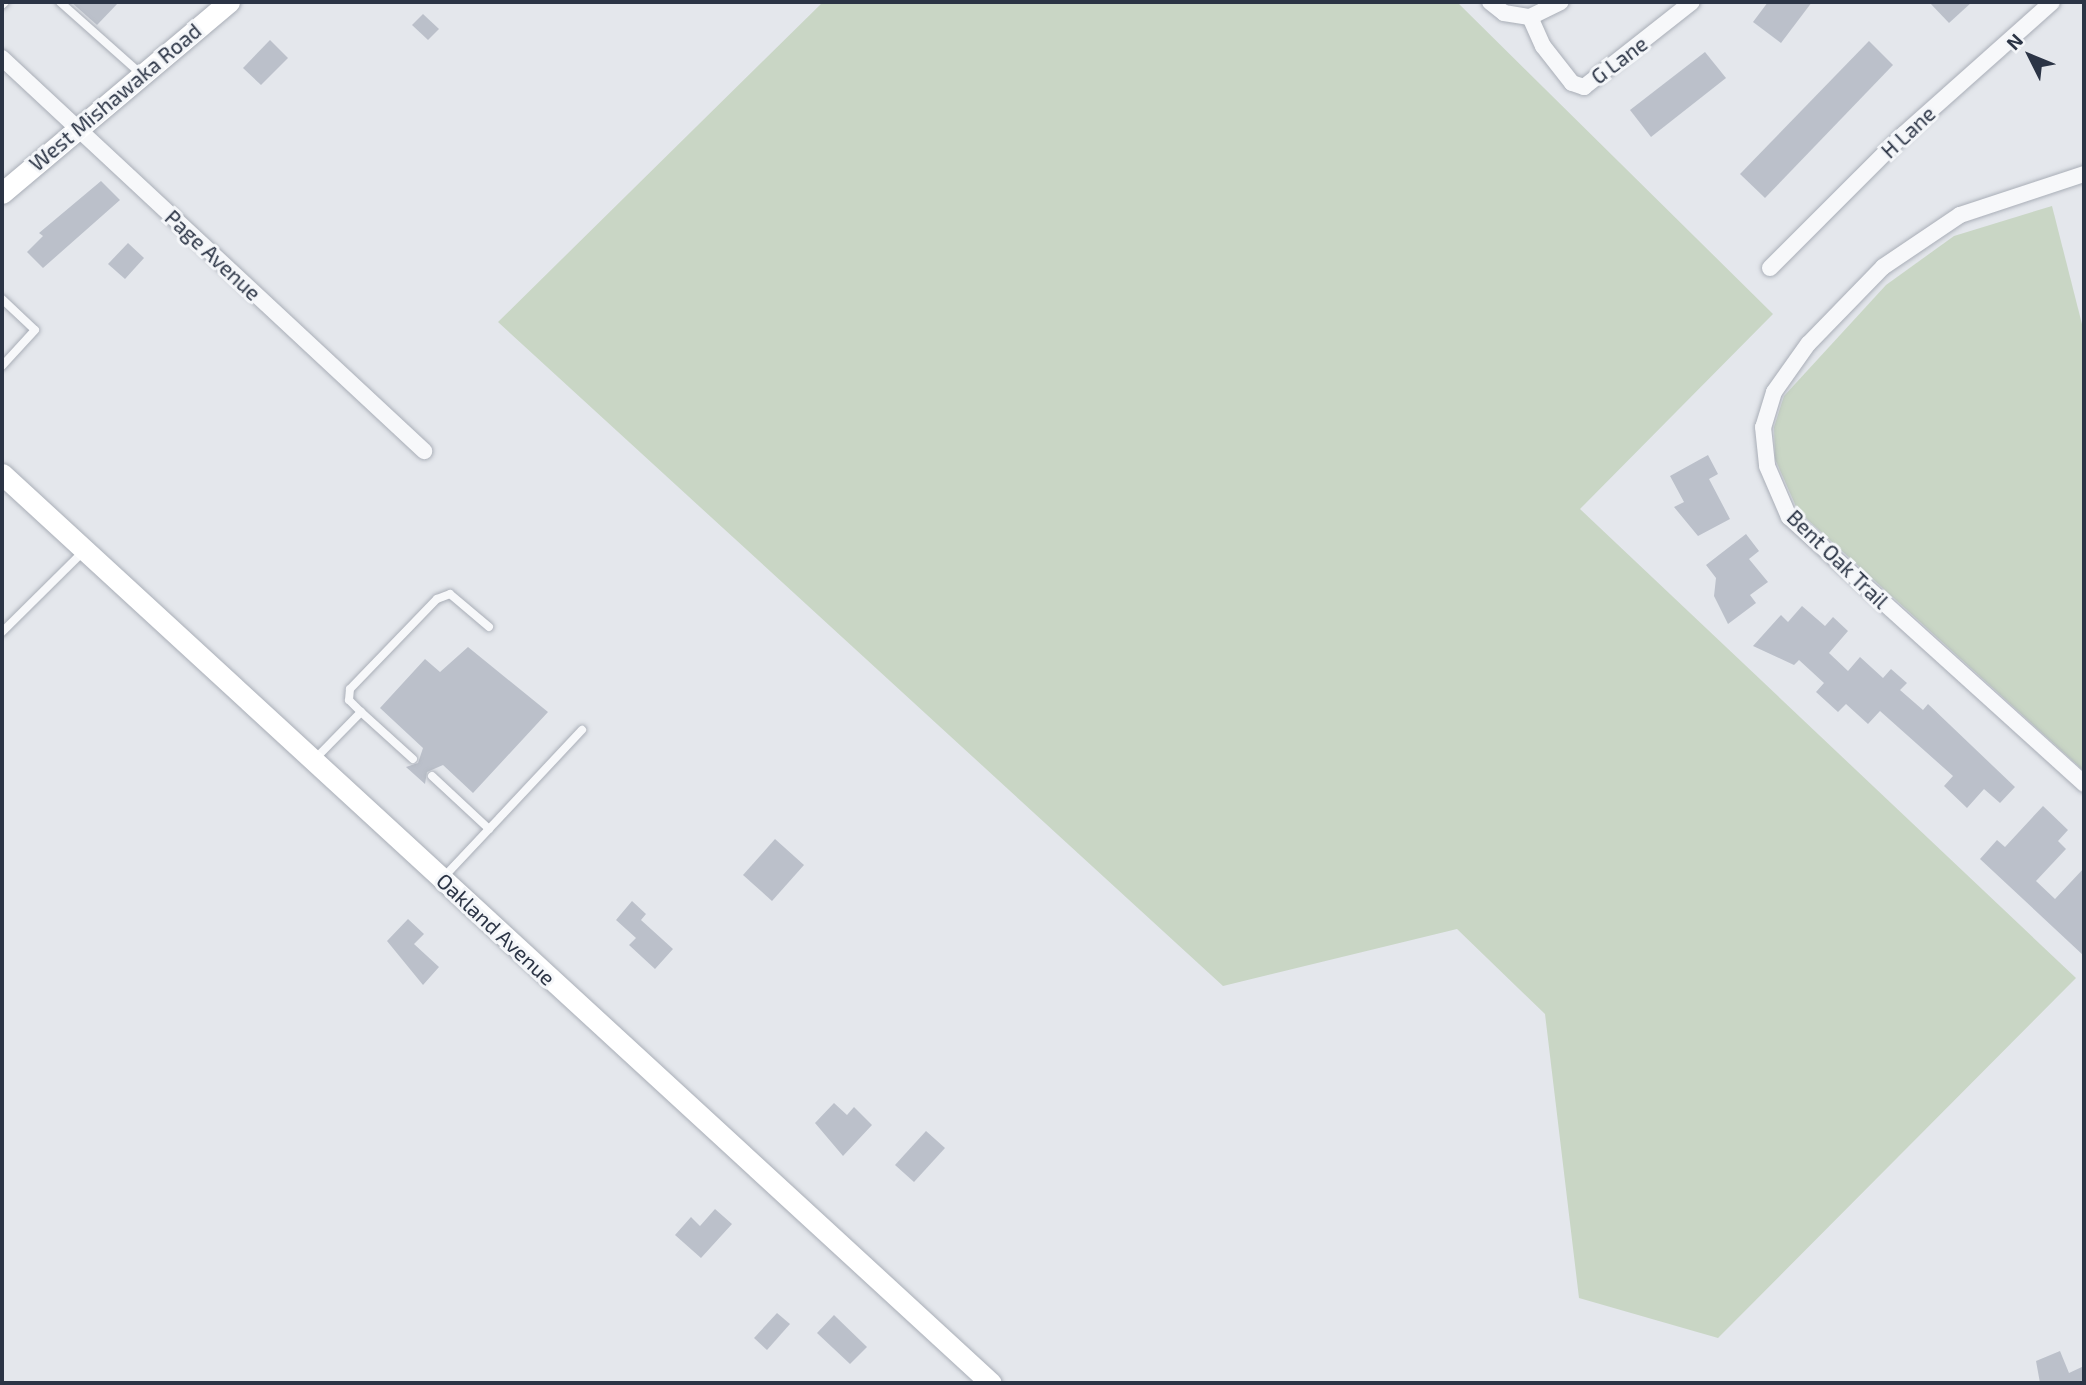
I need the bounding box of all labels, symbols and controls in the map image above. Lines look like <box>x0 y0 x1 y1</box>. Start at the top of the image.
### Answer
street label: West Mishawaka Road <box>24 18 206 176</box>
north arrow <box>1995 21 2065 91</box>
text: N <box>2001 28 2027 54</box>
street label: G Lane <box>1586 31 1652 89</box>
street label: H Lane <box>1876 101 1940 163</box>
street label: Page Avenue <box>160 204 266 306</box>
street label: Bent Oak Trail <box>1782 504 1894 614</box>
street label: Oakland Avenue <box>431 868 561 990</box>

